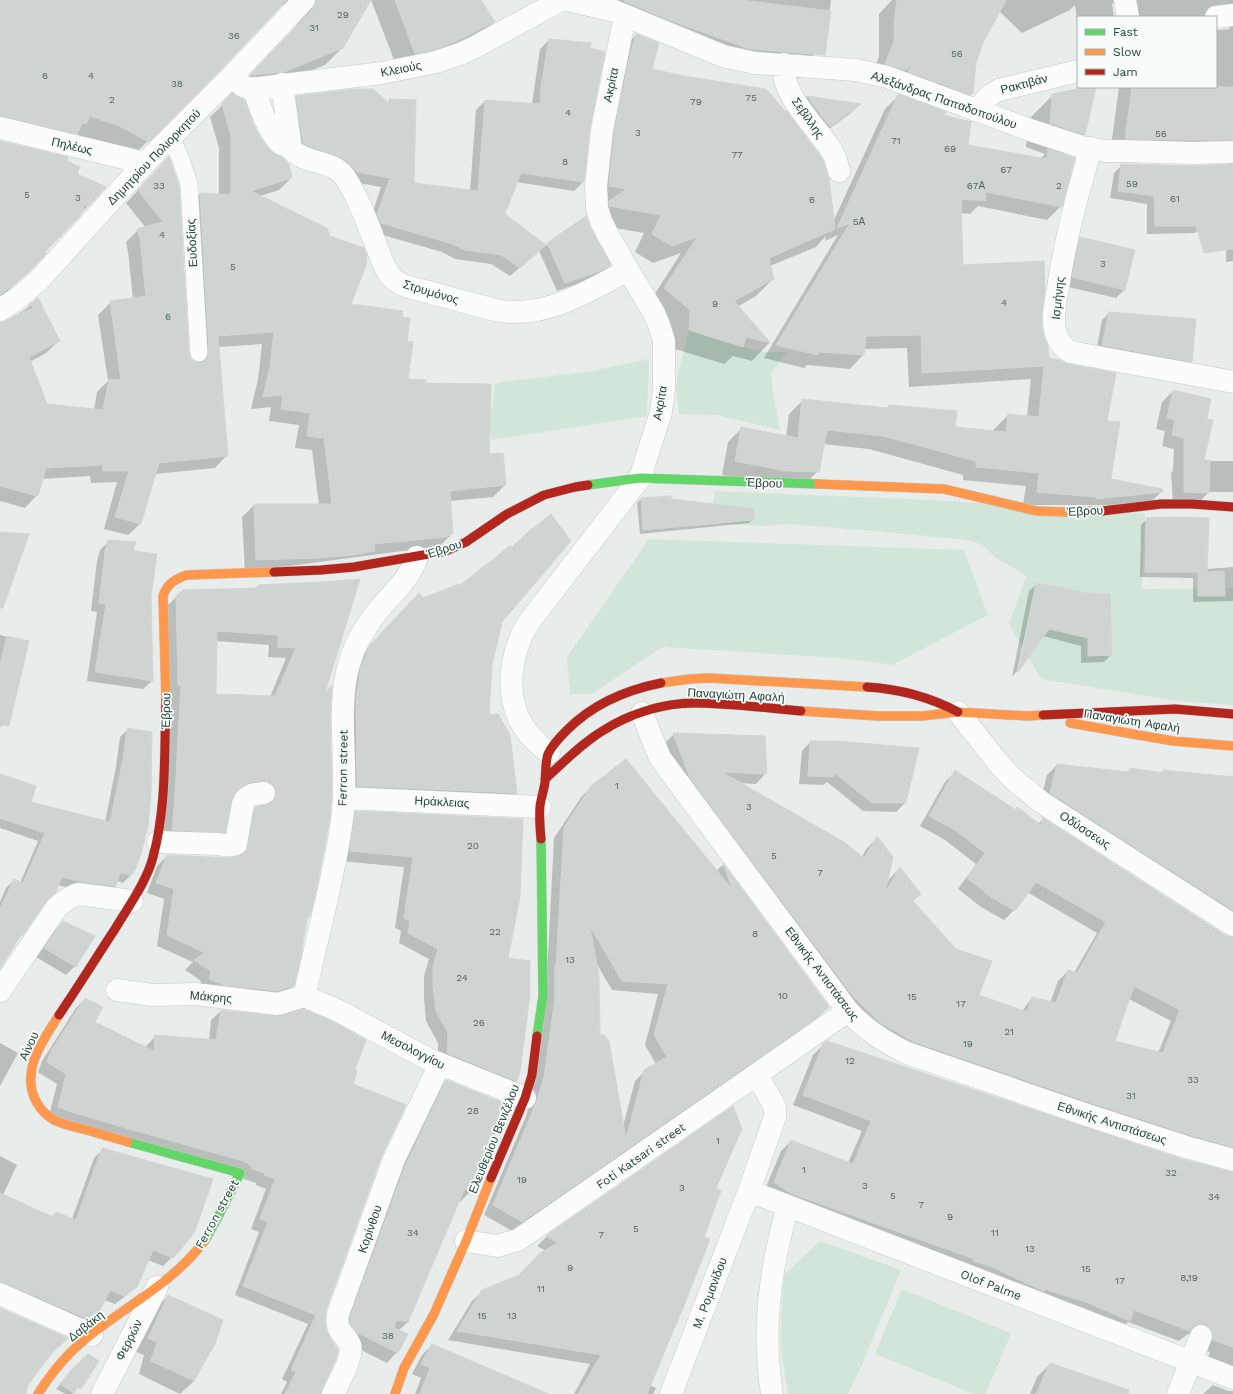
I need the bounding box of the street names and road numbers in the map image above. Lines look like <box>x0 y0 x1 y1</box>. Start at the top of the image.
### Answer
street label: Κλειούς <box>380 58 423 80</box>
street label: Ακρίτα <box>601 66 621 104</box>
street label: Αλεξάνδρας Παπαδοπούλου <box>869 68 1019 132</box>
street label: Ρακτιβάν <box>999 71 1049 97</box>
street label: Σεβίλλης <box>789 95 827 141</box>
street label: Δημητρίου Πολιορκητού <box>104 106 204 208</box>
street label: Πηλέως <box>50 134 94 158</box>
street label: Ευδοξίας <box>184 218 200 268</box>
street label: Ισμήνης <box>1049 276 1067 320</box>
street label: Στρυμόνος <box>401 277 461 307</box>
street label: Ακρίτα <box>650 384 670 421</box>
street label: Έβρου <box>745 475 782 491</box>
street label: Έβρου <box>1065 503 1104 519</box>
street label: Έβρου <box>424 537 463 562</box>
street label: Παναγιώτη Αφαλή <box>687 685 785 705</box>
street label: Έβρου <box>159 693 173 730</box>
street label: Παναγιώτη Αφαλή <box>1083 706 1181 736</box>
street label: Ferron street <box>335 730 351 806</box>
street label: Ηράκλειας <box>414 794 470 810</box>
street label: Οδύσσεως <box>1057 808 1113 852</box>
street label: Εθνικής Αντιστάσεως <box>782 924 862 1024</box>
street label: Μάκρης <box>189 988 233 1006</box>
street label: Μεσολογγίου <box>379 1028 447 1072</box>
street label: Αίνου <box>16 1029 42 1063</box>
street label: Ελευθερίου Βενιζέλου <box>466 1082 522 1196</box>
street label: Εθνικής Αντιστάσεως <box>1056 1099 1169 1147</box>
street label: Foti Katsari street <box>594 1120 688 1192</box>
street label: Ferron street <box>192 1177 242 1251</box>
street label: Κορίνθου <box>355 1203 385 1255</box>
street label: Μ. Ρομανίδου <box>690 1256 730 1330</box>
street label: Olof Palme <box>959 1267 1024 1303</box>
street label: Δαβάκη <box>65 1308 107 1344</box>
street label: Φερρών <box>113 1317 145 1363</box>

